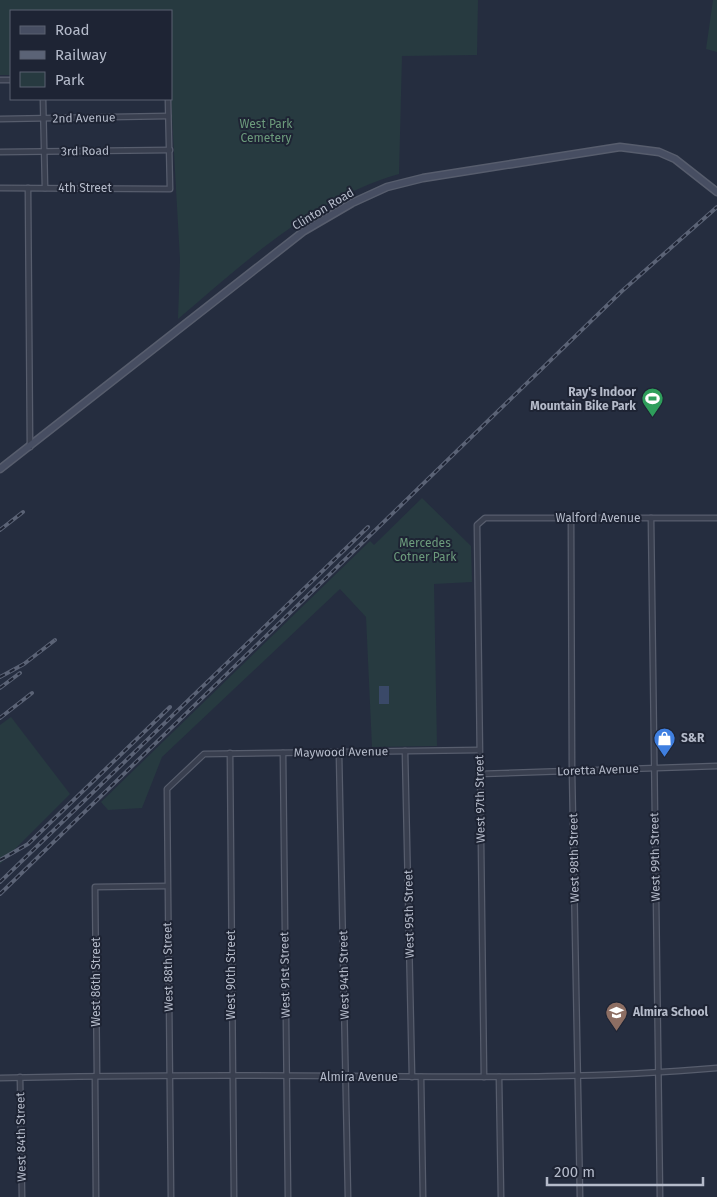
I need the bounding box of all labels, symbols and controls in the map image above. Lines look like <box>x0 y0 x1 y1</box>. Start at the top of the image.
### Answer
legend <box>10 10 172 100</box>
text: Road <box>55 21 90 39</box>
text: Railway <box>55 46 107 64</box>
text: Park <box>55 71 85 89</box>
street label: 2nd Avenue <box>52 110 116 126</box>
park label: West Park Cemetery <box>239 117 293 145</box>
street label: 3rd Road <box>61 144 109 158</box>
street label: 4th Street <box>58 181 112 195</box>
street label: Clinton Road <box>290 185 356 233</box>
place label: Ray's Indoor Mountain Bike Park <box>530 385 636 413</box>
sports icon: Ray's Indoor Mountain Bike Park <box>640 387 664 418</box>
street label: Walford Avenue <box>556 511 640 525</box>
park label: Mercedes Cotner Park <box>394 536 457 564</box>
shop icon: S&R <box>653 726 677 757</box>
place label: S&R <box>681 731 705 745</box>
street label: Maywood Avenue <box>294 744 388 760</box>
street label: West 97th Street <box>472 754 488 843</box>
street label: Loretta Avenue <box>557 762 639 778</box>
street label: West 98th Street <box>566 812 582 903</box>
street label: West 99th Street <box>647 812 663 902</box>
street label: West 95th Street <box>401 869 417 959</box>
street label: West 88th Street <box>160 921 176 1012</box>
street label: West 90th Street <box>224 930 238 1020</box>
street label: West 94th Street <box>336 930 352 1020</box>
street label: West 91st Street <box>277 931 293 1018</box>
street label: West 86th Street <box>89 937 103 1027</box>
school or university icon: Almira School <box>605 1000 629 1031</box>
place label: Almira School <box>632 1005 709 1019</box>
street label: Almira Avenue <box>320 1070 398 1084</box>
street label: West 84th Street <box>13 1091 29 1182</box>
scale bar <box>547 1154 703 1186</box>
text: 200 m <box>554 1163 595 1181</box>

